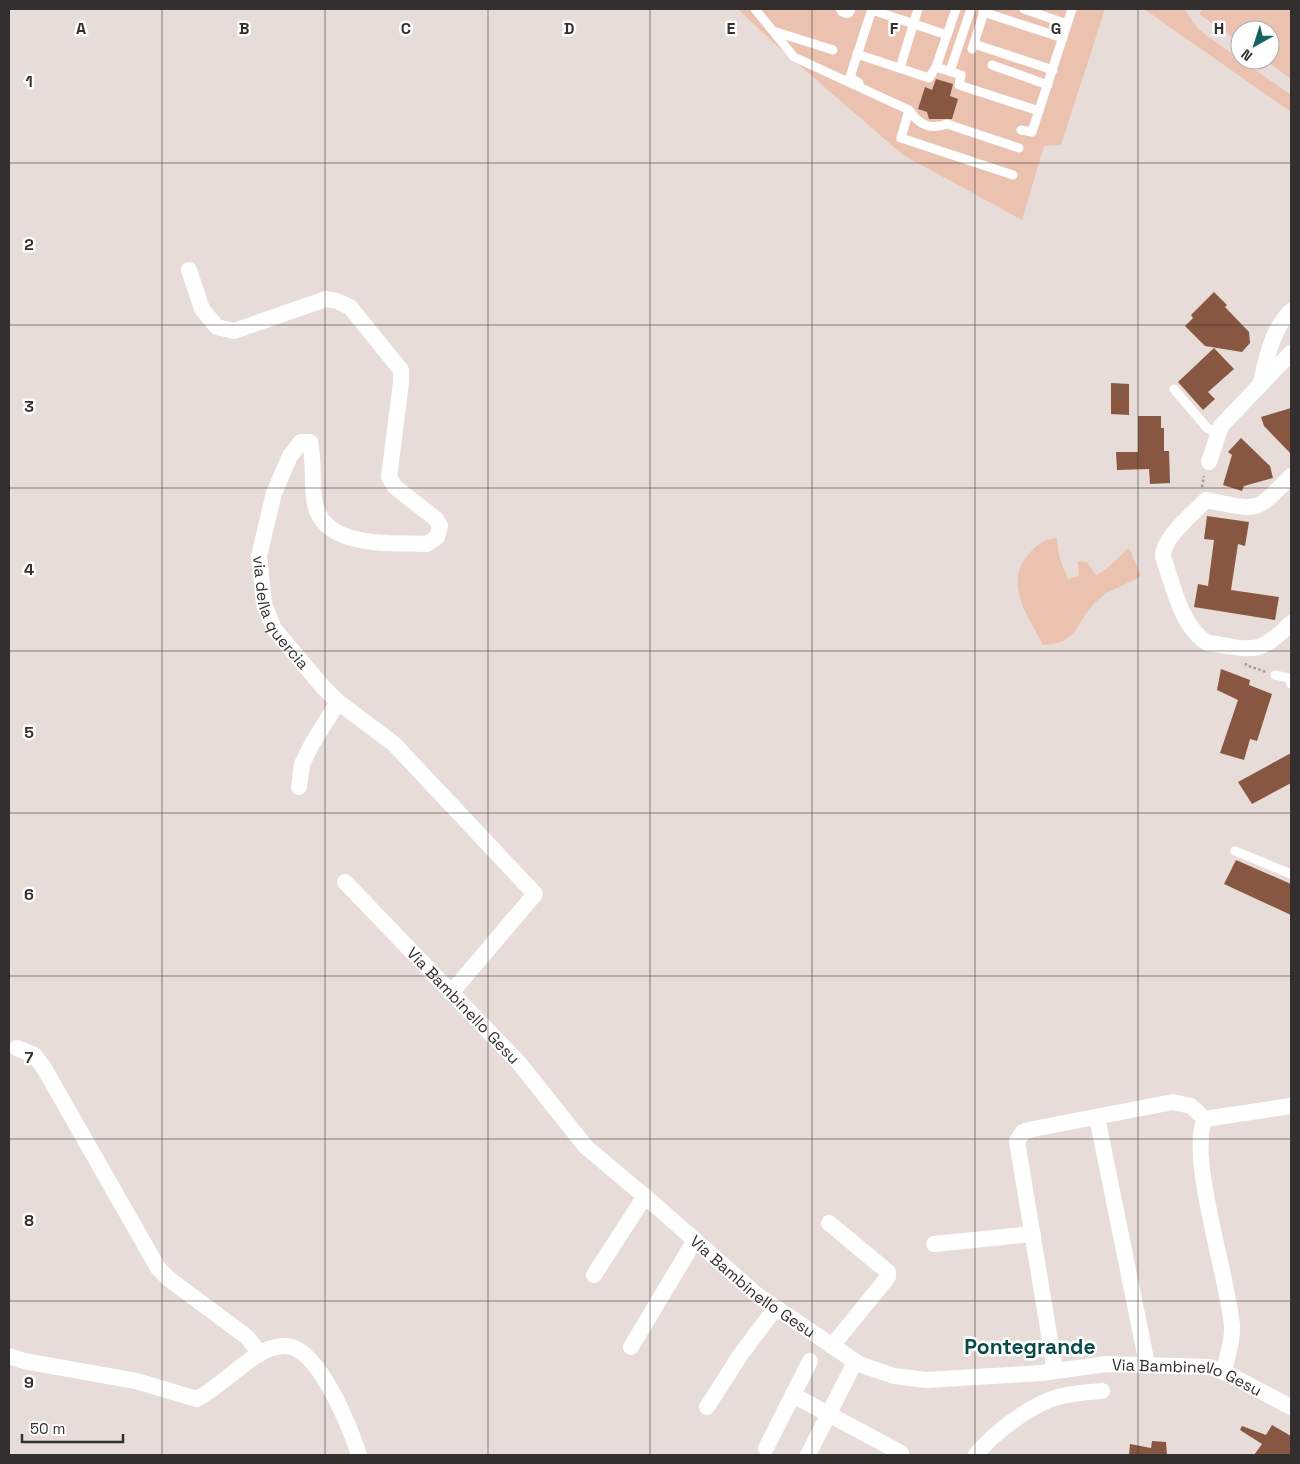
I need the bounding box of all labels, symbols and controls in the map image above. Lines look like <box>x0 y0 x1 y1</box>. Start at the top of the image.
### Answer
text: A <box>76 18 86 39</box>
text: B <box>239 18 249 39</box>
text: C <box>401 18 411 39</box>
text: D <box>564 18 574 39</box>
text: E <box>727 18 736 39</box>
text: F <box>890 18 899 39</box>
text: G <box>1051 18 1061 39</box>
text: H <box>1214 18 1224 39</box>
north arrow <box>1230 20 1280 70</box>
text: N <box>1238 45 1256 65</box>
text: 1 <box>25 71 33 92</box>
text: 2 <box>24 234 34 255</box>
text: 3 <box>24 396 34 417</box>
street label: via della quercia <box>249 555 314 674</box>
text: 4 <box>24 559 34 580</box>
text: 5 <box>24 722 34 743</box>
text: 6 <box>24 884 34 905</box>
street label: Via Bambinello Gesu <box>402 942 525 1068</box>
text: 7 <box>25 1047 34 1068</box>
text: 8 <box>24 1210 34 1231</box>
street label: Via Bambinello Gesu <box>686 1230 820 1342</box>
district label: Pontegrande <box>964 1333 1096 1360</box>
street label: Via Bambinello Gesu <box>1112 1354 1266 1400</box>
text: 9 <box>24 1372 34 1393</box>
scale bar <box>22 1412 124 1444</box>
text: 50 m <box>30 1419 65 1438</box>

